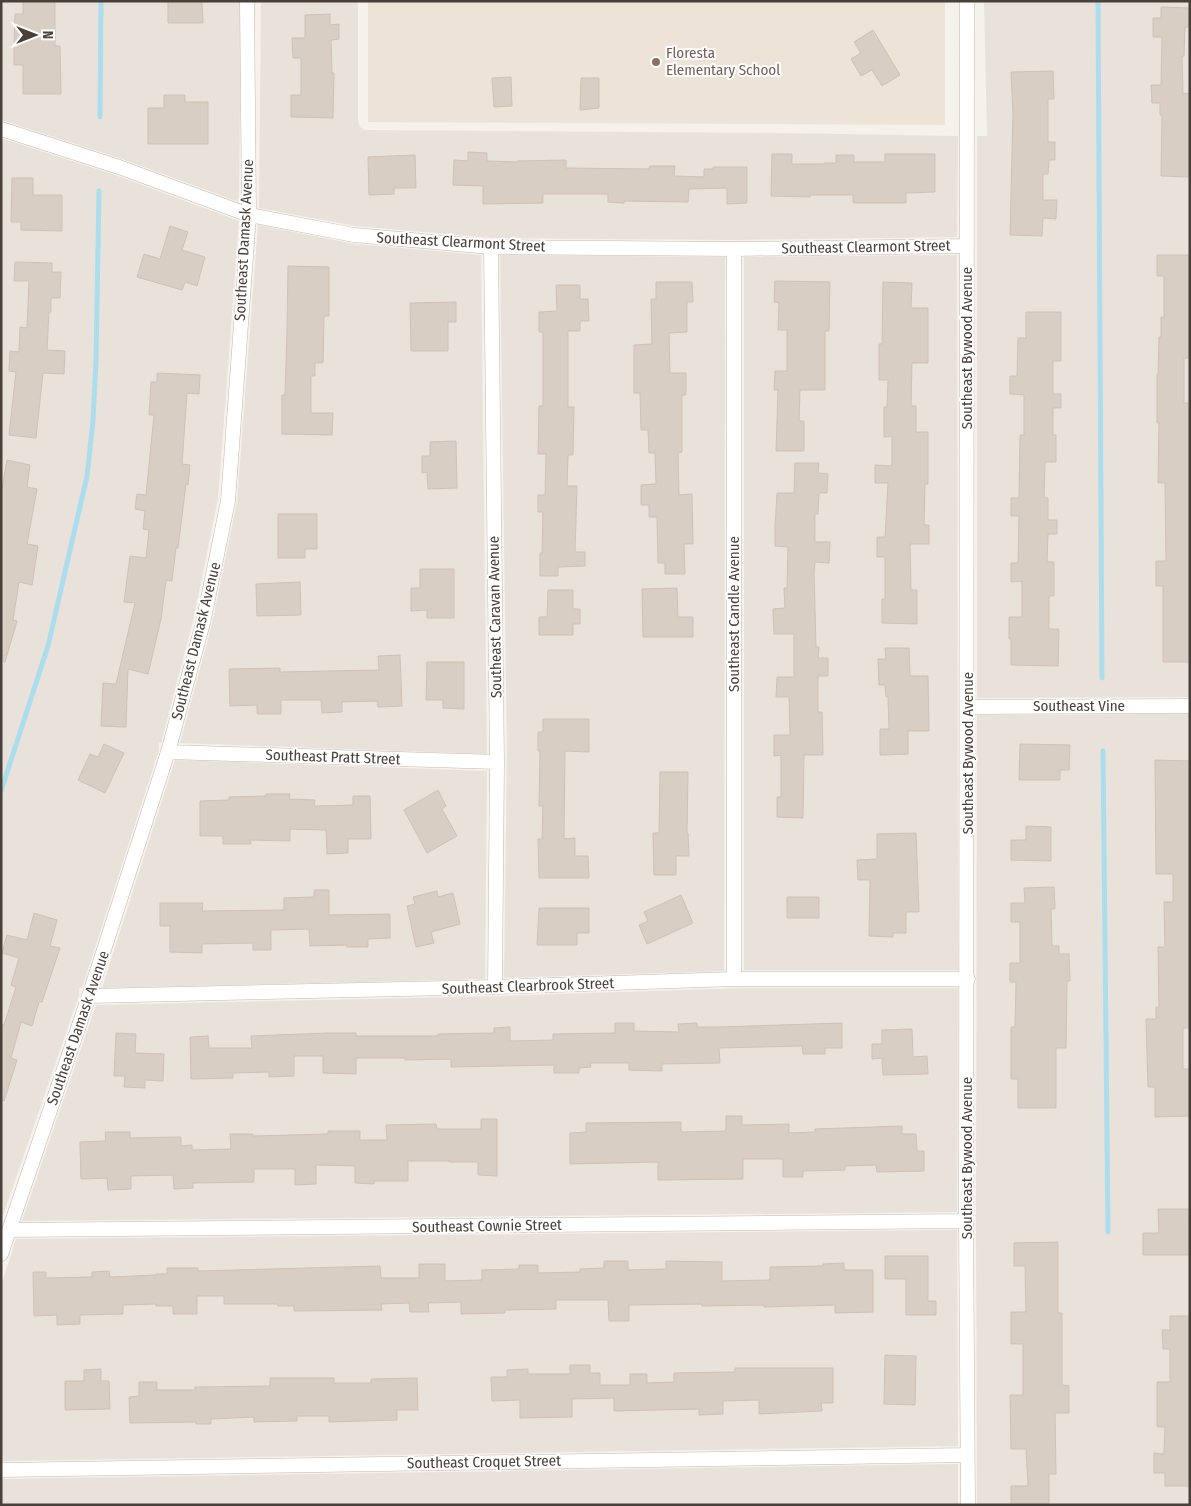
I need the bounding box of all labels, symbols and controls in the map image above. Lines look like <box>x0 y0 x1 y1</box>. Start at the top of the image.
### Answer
north arrow <box>10 10 60 60</box>
text: N <box>39 31 56 39</box>
place label: Floresta Elementary School <box>666 44 780 79</box>
marker: Floresta Elementary School <box>650 56 662 68</box>
street label: Southeast Damask Avenue <box>231 159 257 321</box>
street label: Southeast Clearmont Street <box>376 229 546 255</box>
street label: Southeast Clearmont Street <box>781 237 951 257</box>
street label: Southeast Bywood Avenue <box>958 267 976 429</box>
street label: Southeast Caravan Avenue <box>485 536 505 698</box>
street label: Southeast Candle Avenue <box>725 536 743 692</box>
street label: Southeast Damask Avenue <box>168 560 224 722</box>
street label: Southeast Bywood Avenue <box>959 672 977 834</box>
street label: Southeast Vine <box>1033 697 1125 715</box>
street label: Southeast Pratt Street <box>265 746 401 768</box>
street label: Southeast Damask Avenue <box>43 948 113 1108</box>
street label: Southeast Clearbrook Street <box>441 974 615 998</box>
street label: Southeast Bywood Avenue <box>958 1077 976 1239</box>
street label: Southeast Cownie Street <box>412 1216 562 1236</box>
street label: Southeast Croquet Street <box>407 1452 561 1472</box>

